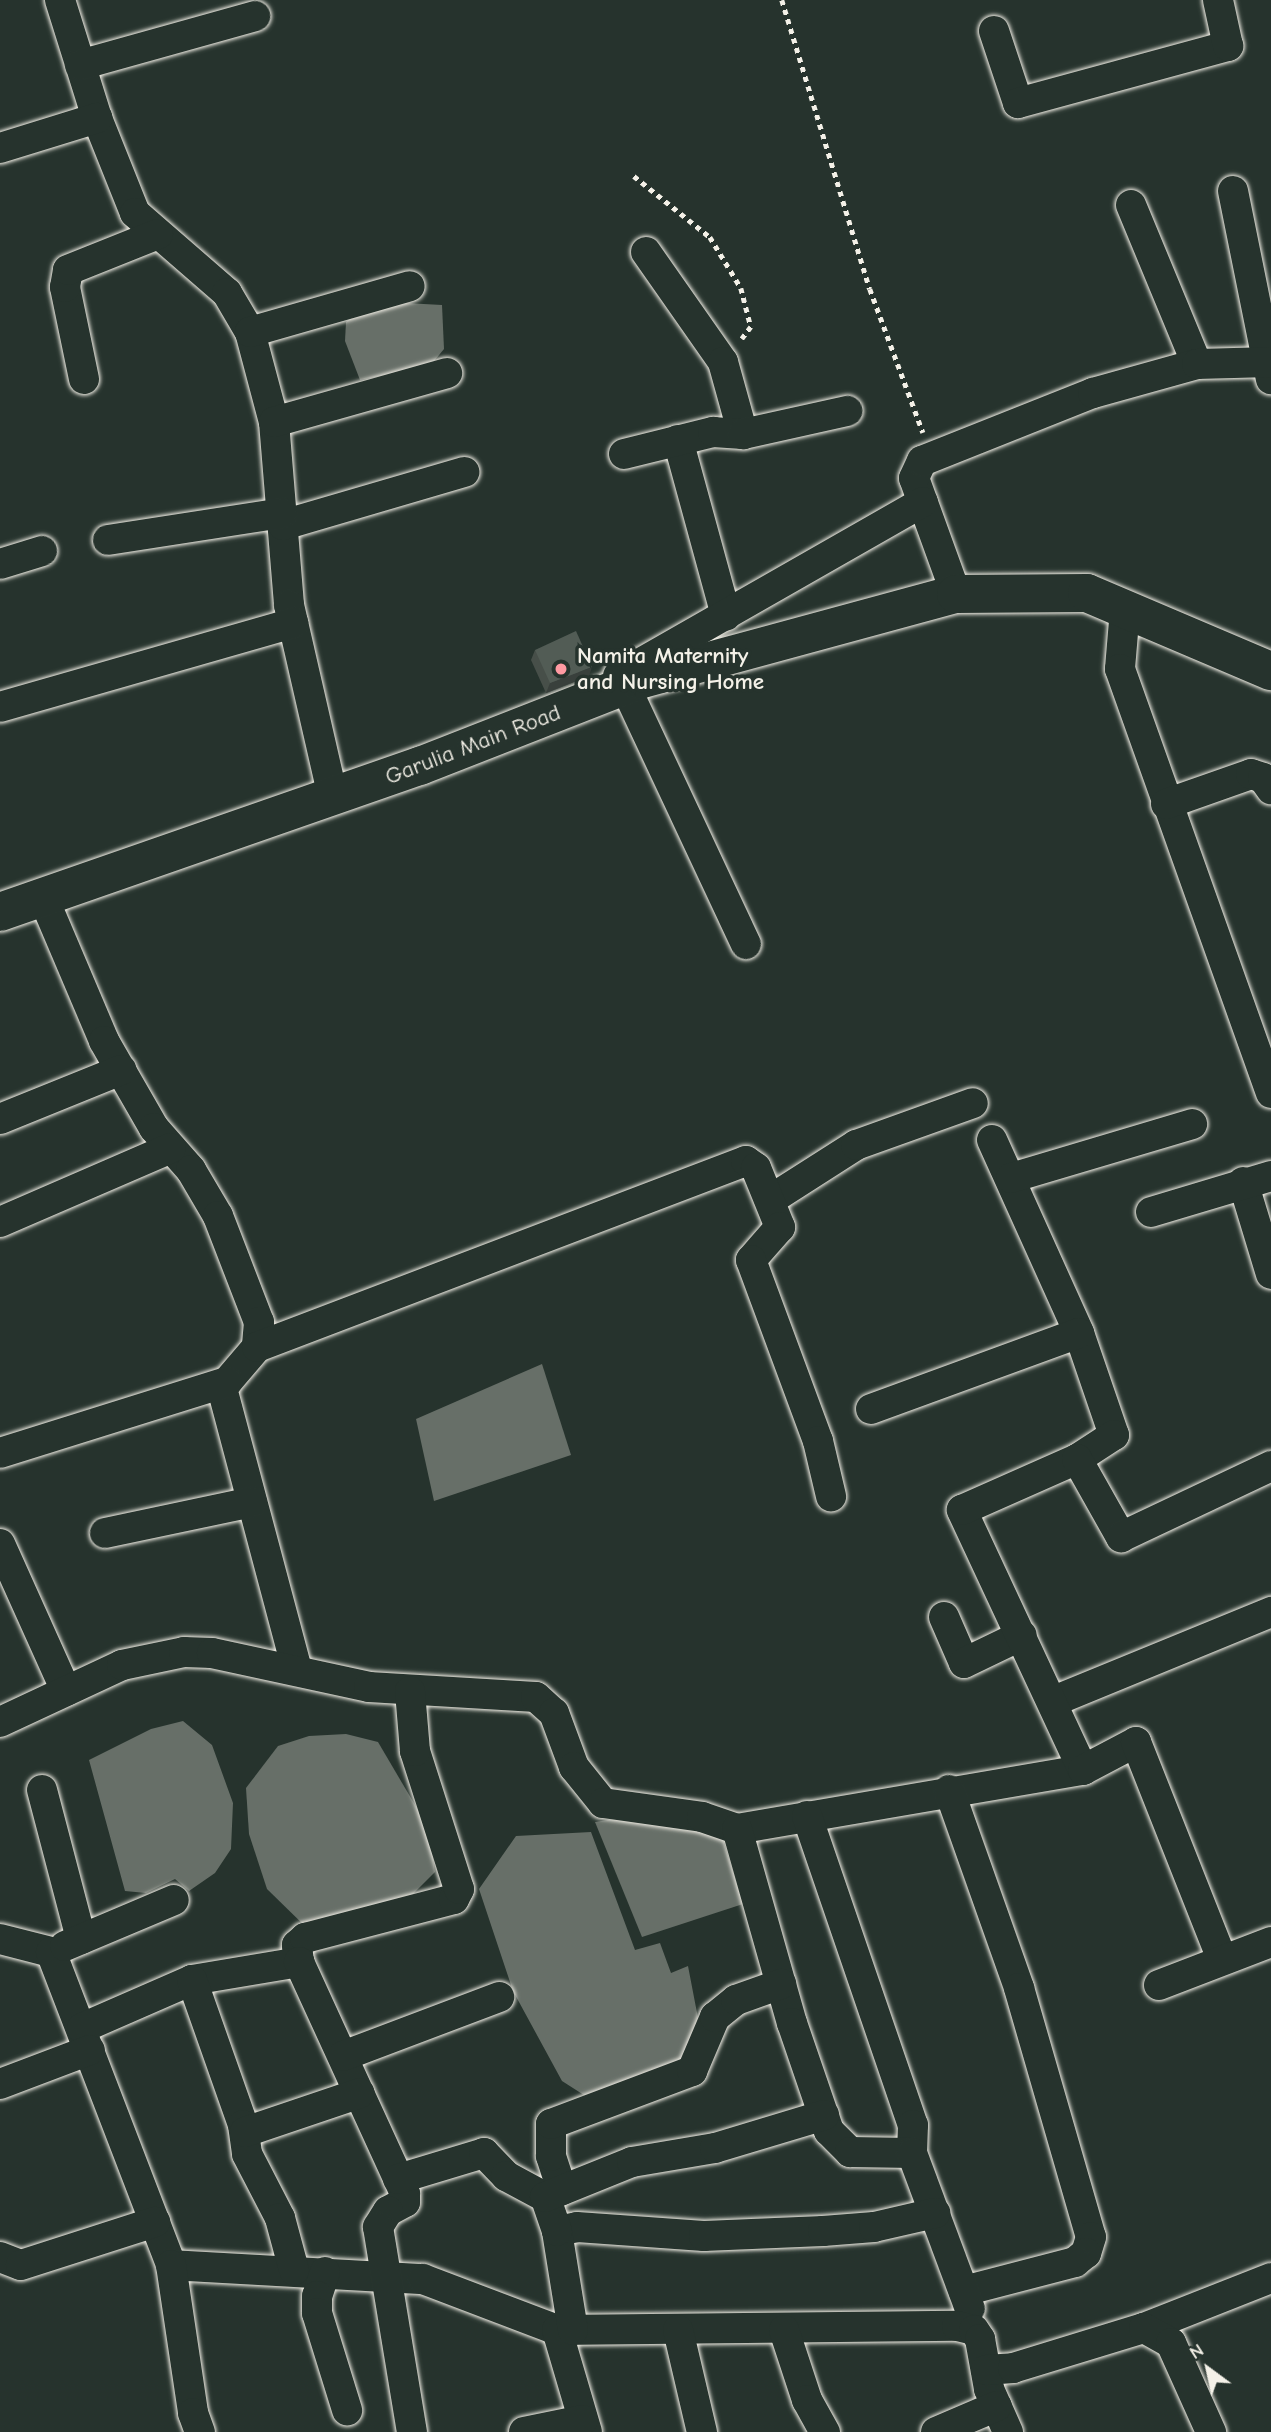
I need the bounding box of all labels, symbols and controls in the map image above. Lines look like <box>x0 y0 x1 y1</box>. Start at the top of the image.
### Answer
place label: Namita Maternity and Nursing Home <box>577 642 764 696</box>
marker: Namita Maternity and Nursing Home <box>551 659 571 679</box>
street label: Garulia Main Road <box>381 699 565 791</box>
north arrow <box>1173 2334 1243 2404</box>
text: N <box>1185 2339 1208 2364</box>

